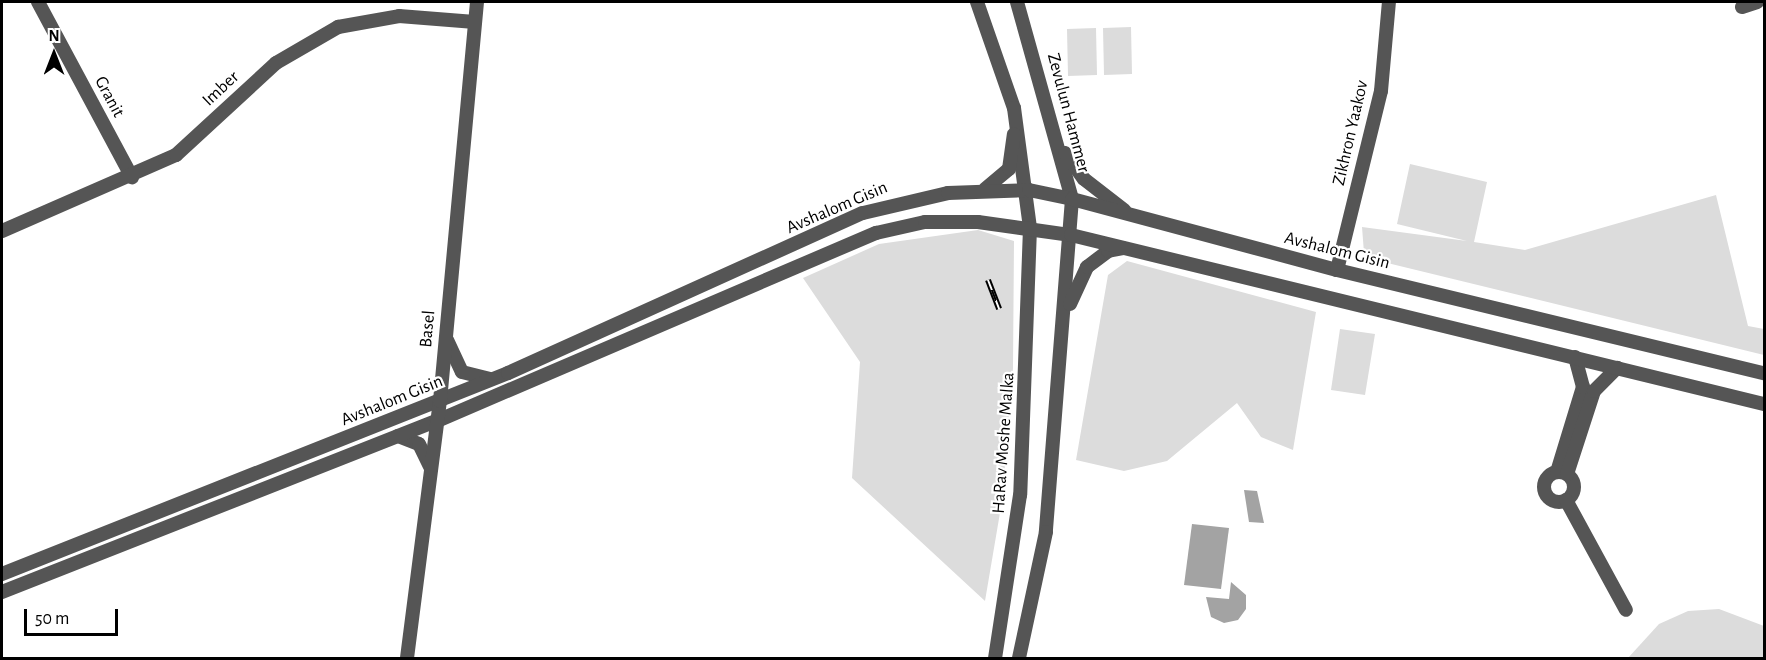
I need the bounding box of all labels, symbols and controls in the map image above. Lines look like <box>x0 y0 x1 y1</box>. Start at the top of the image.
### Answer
north arrow <box>24 24 84 84</box>
text: N <box>48 28 60 44</box>
street label: Zevulun Hammer <box>1042 51 1094 175</box>
street label: Imber <box>198 67 244 111</box>
street label: Granit <box>89 73 129 121</box>
street label: Zikhron Yaakov <box>1328 78 1374 188</box>
street label: Avshalom Gisin <box>783 177 891 239</box>
street label: Avshalom Gisin <box>1282 227 1392 275</box>
street label: Basel <box>416 309 440 349</box>
street label: Avshalom Gisin <box>338 371 446 431</box>
street label: HaRav Moshe Malka <box>988 372 1020 514</box>
scale bar <box>27 597 122 635</box>
text: 50 m <box>35 610 69 628</box>

